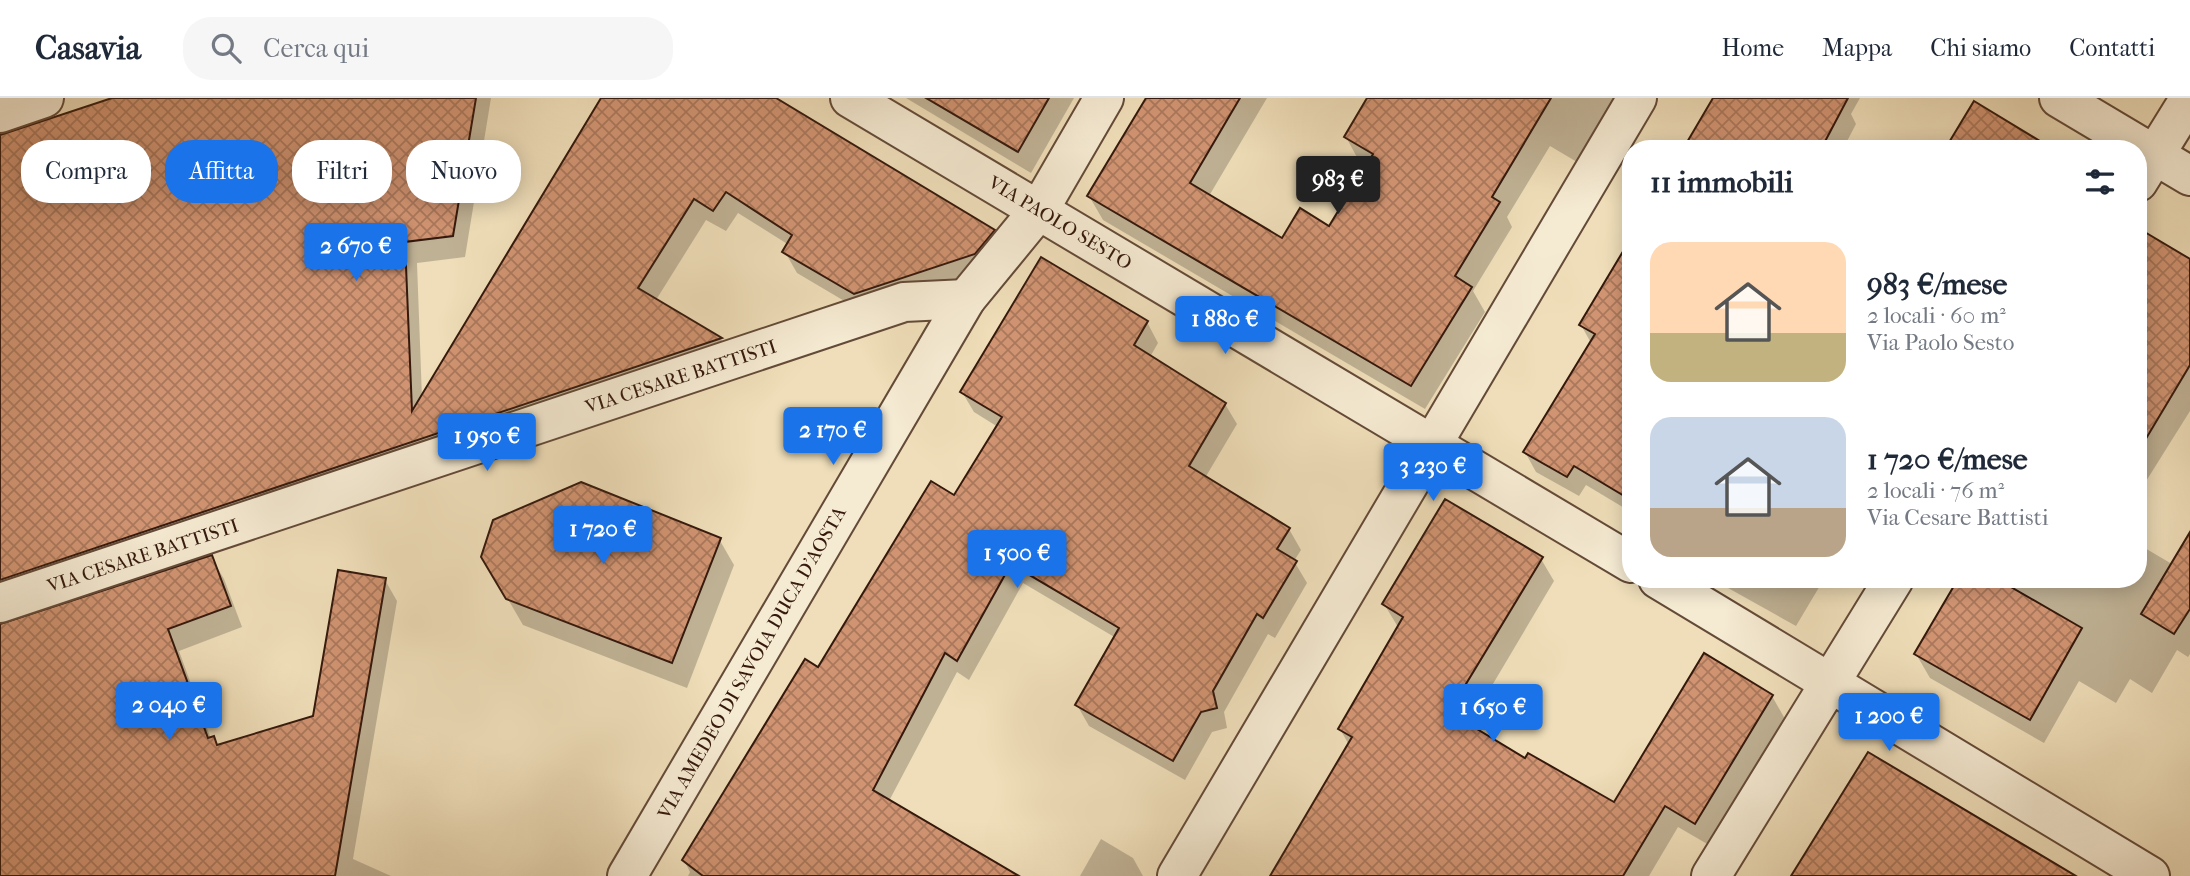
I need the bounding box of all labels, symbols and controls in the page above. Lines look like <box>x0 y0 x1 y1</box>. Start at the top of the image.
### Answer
search box <box>183 17 673 80</box>
text: Casavia <box>35 29 141 68</box>
icon: search <box>207 29 245 67</box>
text: Cerca qui <box>263 33 369 64</box>
text: Home <box>1722 34 1784 62</box>
text: Mappa <box>1822 34 1892 62</box>
text: Chi siamo <box>1930 34 2031 62</box>
text: Contatti <box>2069 34 2155 62</box>
chip: Compra <box>21 140 151 203</box>
chip: Affitta <box>165 140 278 203</box>
chip: Filtri <box>292 140 392 203</box>
chip: Nuovo <box>406 140 521 203</box>
pin: 983 € <box>1289 156 1387 216</box>
icon: filters <box>2081 163 2119 201</box>
text: 983 € <box>1312 165 1364 192</box>
text: 11 immobili <box>1650 165 1793 200</box>
street label: VIA PAOLO SESTO <box>983 171 1136 274</box>
pin: 2 670 € <box>291 223 421 283</box>
text: 2 670 € <box>320 232 392 259</box>
text: 983 €/mese <box>1867 267 2007 302</box>
icon: home <box>1706 270 1790 354</box>
pin: 1 880 € <box>1160 296 1290 356</box>
text: 2 locali · 60 m² <box>1867 302 2006 329</box>
text: 1 880 € <box>1191 305 1259 332</box>
text: Via Paolo Sesto <box>1867 329 2014 356</box>
street label: VIA CESARE BATTISTI <box>582 336 779 419</box>
pin: 2 170 € <box>768 408 898 467</box>
pin: 1 950 € <box>422 414 552 473</box>
text: 2 170 € <box>799 416 867 443</box>
text: 1 950 € <box>454 422 520 449</box>
text: 1 720 €/mese <box>1867 442 2028 477</box>
pin: 3 230 € <box>1368 444 1498 503</box>
icon: home <box>1706 445 1790 529</box>
text: 3 230 € <box>1400 452 1466 479</box>
text: 2 locali · 76 m² <box>1867 477 2004 504</box>
street label: VIA AMEDEO DI SAVOIA DUCA D'AOSTA <box>653 502 851 824</box>
text: Via Cesare Battisti <box>1867 504 2049 531</box>
pin: 1 720 € <box>538 506 668 566</box>
street label: VIA CESARE BATTISTI <box>44 515 241 598</box>
text: 1 720 € <box>569 515 637 542</box>
pin: 1 500 € <box>952 531 1082 590</box>
text: 1 500 € <box>984 539 1050 566</box>
pin: 2 040 € <box>104 682 234 742</box>
pin: 1 650 € <box>1428 684 1558 744</box>
text: 2 040 € <box>132 691 206 718</box>
text: 1 650 € <box>1460 693 1526 720</box>
pin: 1 200 € <box>1824 694 1954 753</box>
text: 1 200 € <box>1855 702 1923 729</box>

